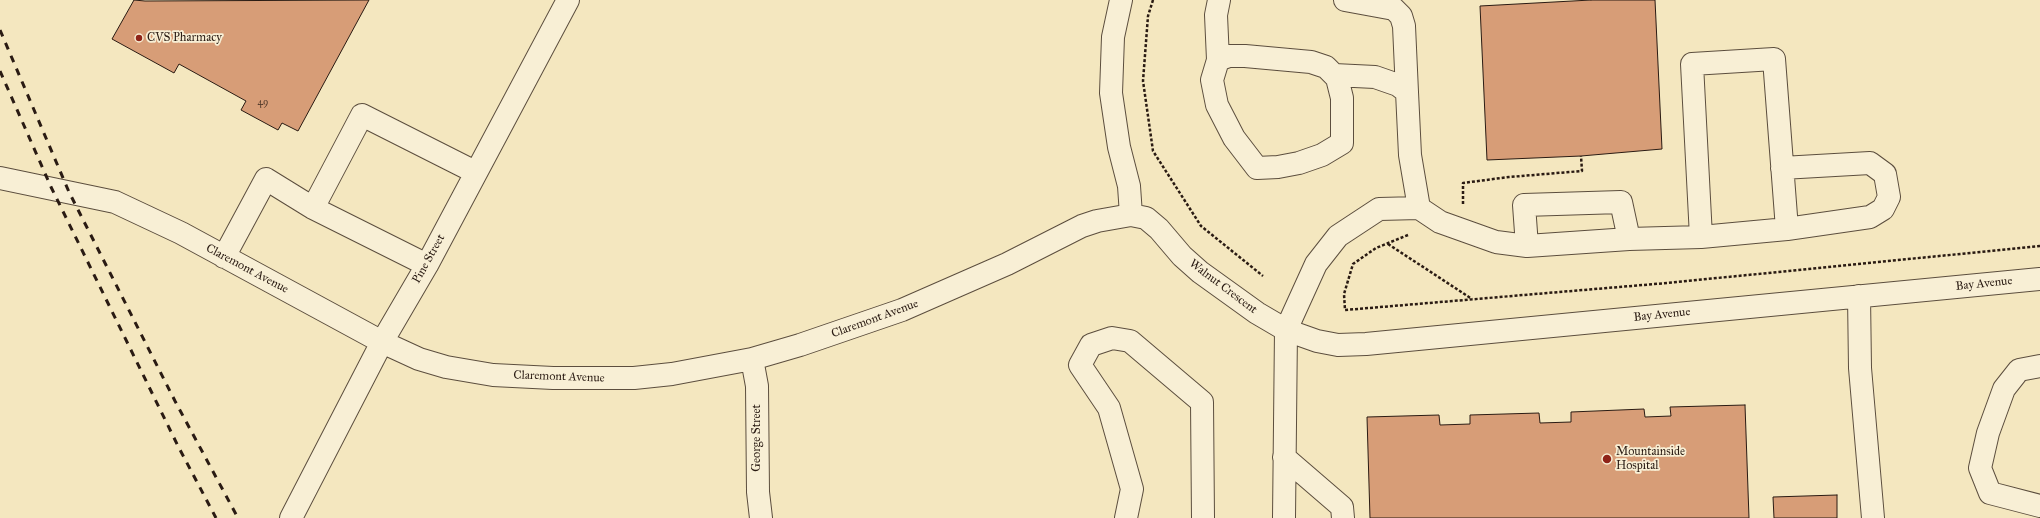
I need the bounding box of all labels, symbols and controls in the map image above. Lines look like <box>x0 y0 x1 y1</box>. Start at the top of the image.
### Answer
place label: CVS Pharmacy <box>147 31 222 45</box>
marker: CVS Pharmacy <box>134 33 144 43</box>
house number: 49 <box>258 97 268 109</box>
street label: Pine Street <box>410 232 448 286</box>
street label: Claremont Avenue <box>203 241 291 297</box>
street label: Walnut Crescent <box>1186 257 1260 317</box>
street label: Bay Avenue <box>1955 274 2013 294</box>
street label: Claremont Avenue <box>830 297 920 341</box>
street label: Bay Avenue <box>1633 305 1691 325</box>
street label: Claremont Avenue <box>513 368 605 386</box>
street label: George Street <box>750 404 764 472</box>
place label: Mountainside Hospital <box>1616 445 1685 473</box>
marker: Mountainside Hospital <box>1601 453 1613 465</box>

